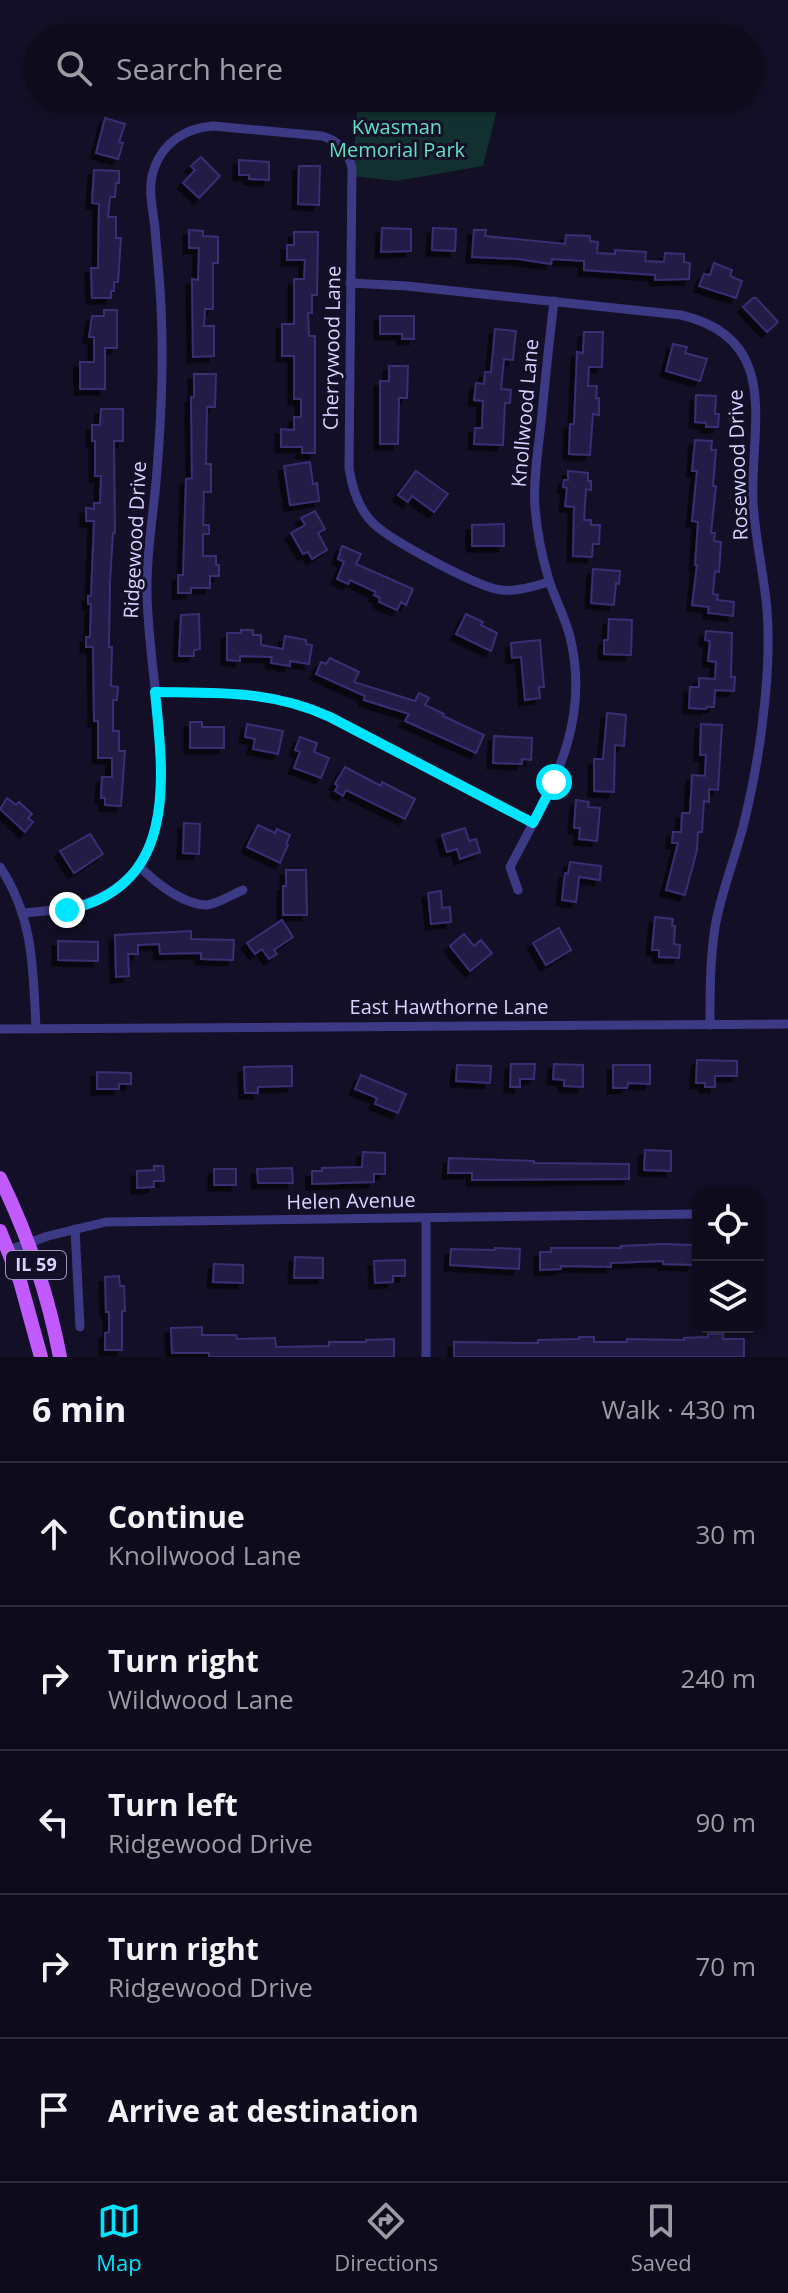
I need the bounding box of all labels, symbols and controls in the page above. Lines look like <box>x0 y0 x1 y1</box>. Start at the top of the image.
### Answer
search box <box>24 24 764 112</box>
icon: search <box>52 46 96 90</box>
text: Search here <box>116 48 283 89</box>
park label: Kwasman Memorial Park <box>329 113 466 163</box>
street label: Cherrywood Lane <box>317 266 346 430</box>
street label: Knollwood Lane <box>505 338 544 488</box>
street label: Rosewood Drive <box>721 389 754 541</box>
street label: Ridgewood Drive <box>117 461 152 619</box>
route start <box>536 764 572 800</box>
route end <box>49 892 85 928</box>
street label: East Hawthorne Lane <box>350 993 548 1020</box>
street label: Helen Avenue <box>286 1186 416 1215</box>
map controls <box>692 1189 764 1333</box>
button: locate <box>692 1189 764 1261</box>
road number: IL 59 <box>6 1251 66 1279</box>
button: layers <box>692 1261 764 1333</box>
text: 6 min <box>32 1386 126 1432</box>
text: Walk · 430 m <box>602 1391 756 1427</box>
text: Continue <box>108 1496 245 1537</box>
icon: ahead <box>32 1512 76 1556</box>
text: 30 m <box>695 1516 756 1552</box>
text: Knollwood Lane <box>108 1537 301 1573</box>
text: Turn right <box>108 1640 259 1681</box>
icon: right <box>32 1656 76 1700</box>
text: 240 m <box>681 1660 756 1696</box>
text: Wildwood Lane <box>108 1681 294 1717</box>
text: Turn left <box>108 1784 238 1825</box>
icon: left <box>32 1800 76 1844</box>
text: 90 m <box>695 1804 756 1840</box>
text: Ridgewood Drive <box>108 1825 313 1861</box>
text: Turn right <box>108 1928 259 1969</box>
icon: right <box>32 1944 76 1988</box>
text: 70 m <box>695 1948 756 1984</box>
text: Ridgewood Drive <box>108 1969 313 2005</box>
icon: arrive <box>32 2088 76 2132</box>
text: Arrive at destination <box>108 2090 419 2131</box>
tab: Map <box>96 2199 142 2277</box>
tab: Directions <box>334 2199 438 2277</box>
tab: Saved <box>631 2199 692 2277</box>

